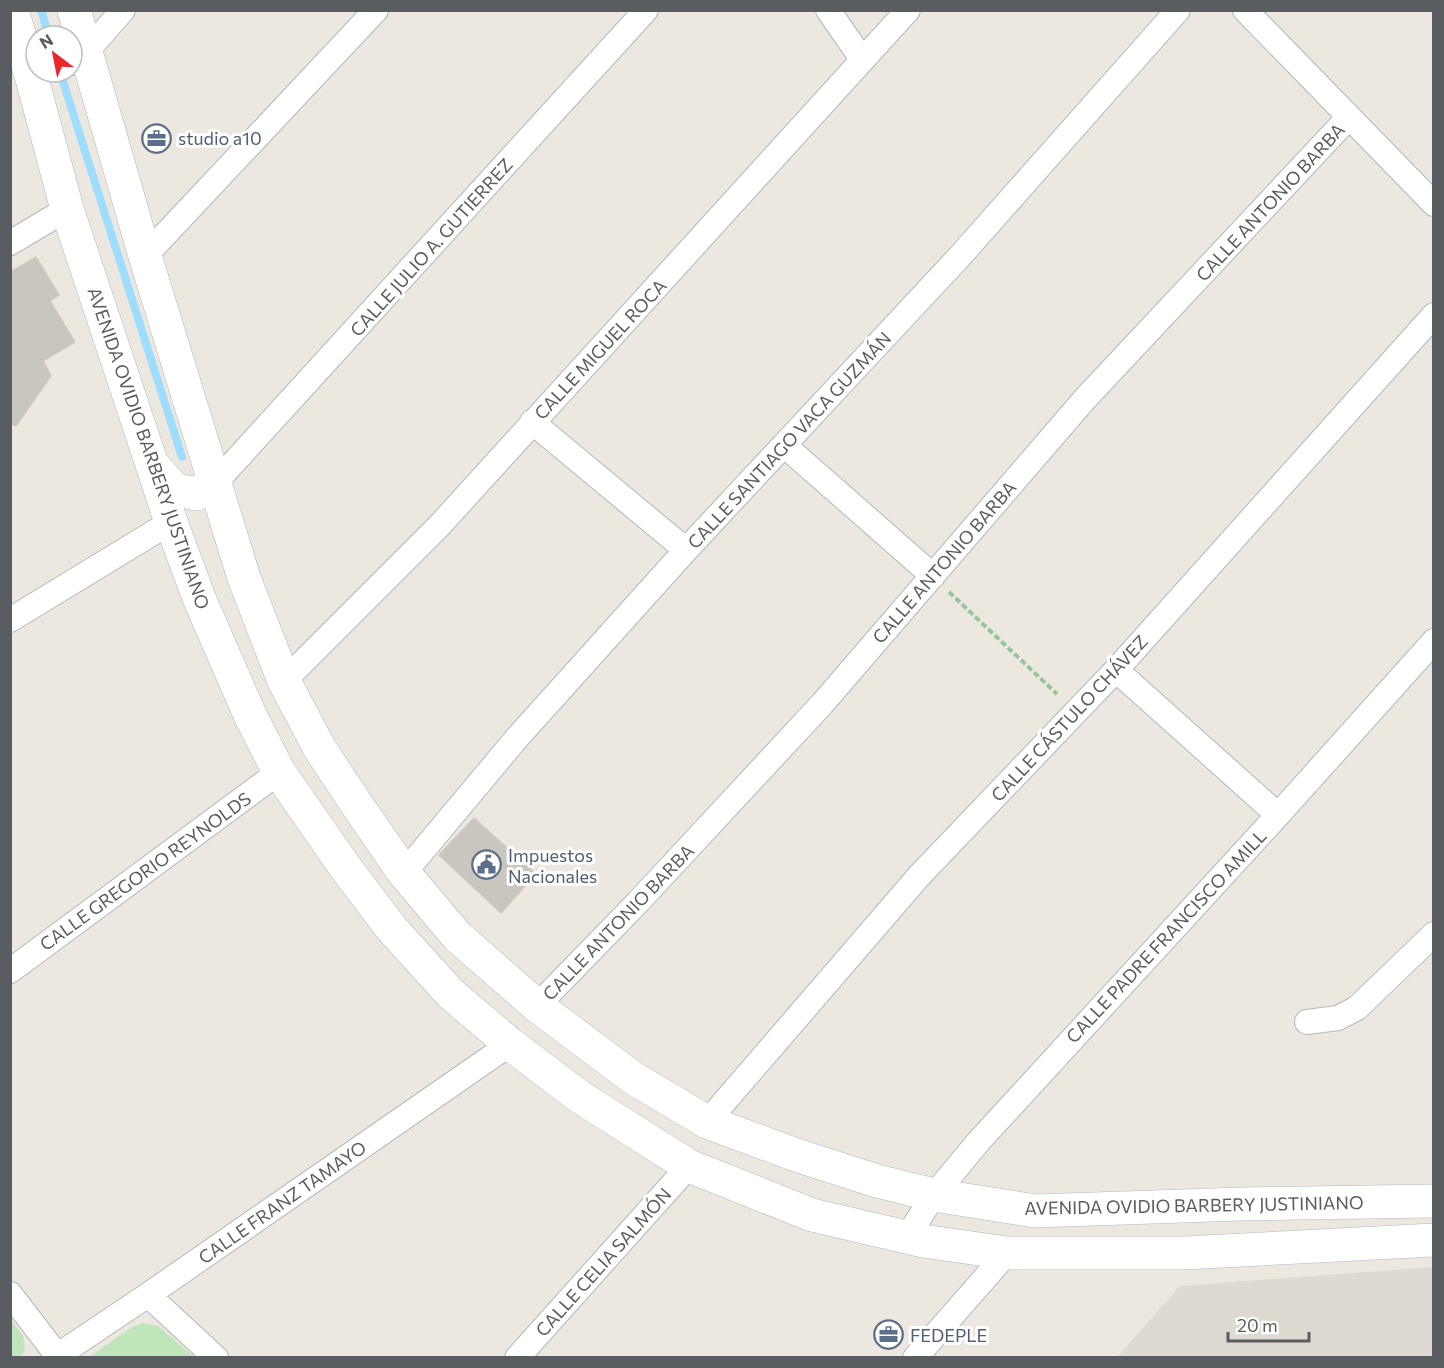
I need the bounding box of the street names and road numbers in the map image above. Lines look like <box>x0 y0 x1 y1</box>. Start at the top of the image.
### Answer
street label: CALLE ANTONIO BARBA <box>1191 118 1349 286</box>
street label: CALLE JULIO A. GUTIERREZ <box>345 153 517 341</box>
street label: CALLE MIGUEL ROCA <box>529 274 671 424</box>
street label: AVENIDA OVIDIO BARBERY JUSTINIANO <box>83 284 215 612</box>
street label: CALLE SANTIAGO VACA GUZMÁN <box>683 327 895 553</box>
street label: CALLE ANTONIO BARBA <box>867 476 1021 648</box>
street label: CALLE CÁSTULO CHÁVEZ <box>986 630 1152 806</box>
street label: CALLE GREGORIO REYNOLDS <box>35 787 255 955</box>
street label: CALLE PADRE FRANCISCO AMILL <box>1061 825 1271 1047</box>
street label: CALLE ANTONIO BARBA <box>538 840 698 1004</box>
street label: CALLE FRANZ TAMAYO <box>194 1136 370 1268</box>
street label: CALLE CELIA SALMÓN <box>531 1183 675 1341</box>
street label: AVENIDA OVIDIO BARBERY JUSTINIANO <box>1024 1191 1364 1219</box>

